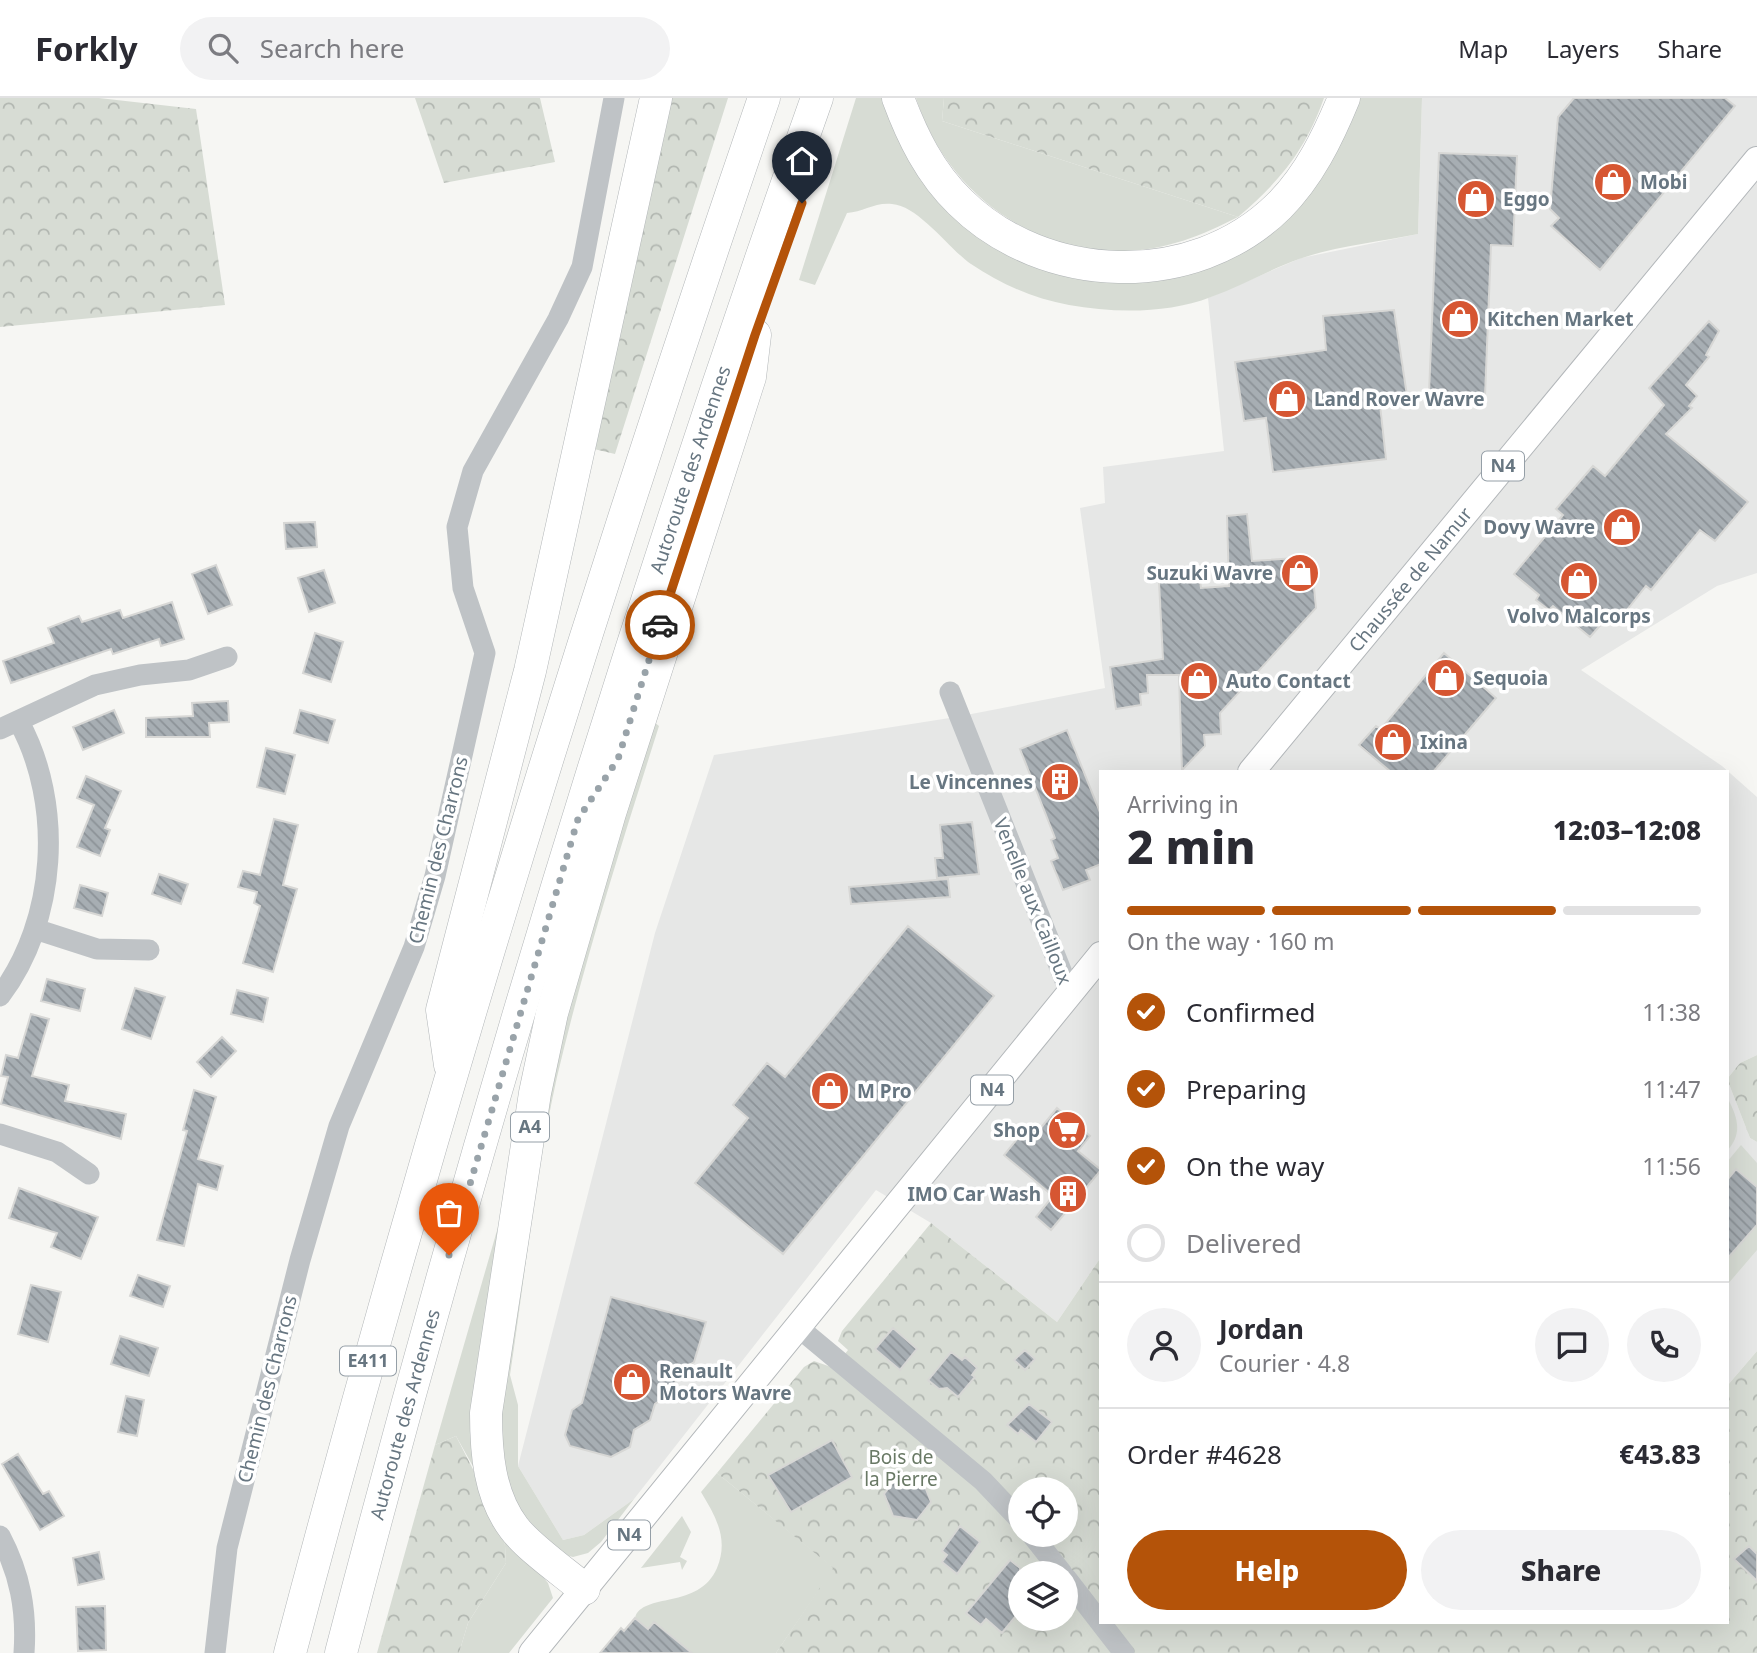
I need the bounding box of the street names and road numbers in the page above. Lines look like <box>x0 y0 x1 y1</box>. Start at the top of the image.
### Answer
street label: Autoroute des Ardennes <box>644 362 737 577</box>
road number: N4 <box>1482 452 1524 480</box>
street label: Chaussée de Namur <box>1343 501 1478 657</box>
street label: Chemin des Charrons <box>402 754 474 946</box>
street label: Venelle aux Cailloux <box>988 814 1078 988</box>
road number: N4 <box>971 1076 1013 1105</box>
road number: A4 <box>511 1112 549 1142</box>
street label: Chemin des Charrons <box>231 1293 303 1485</box>
street label: Autoroute des Ardennes <box>364 1306 446 1523</box>
road number: E411 <box>340 1346 396 1376</box>
road number: N4 <box>608 1520 650 1550</box>

